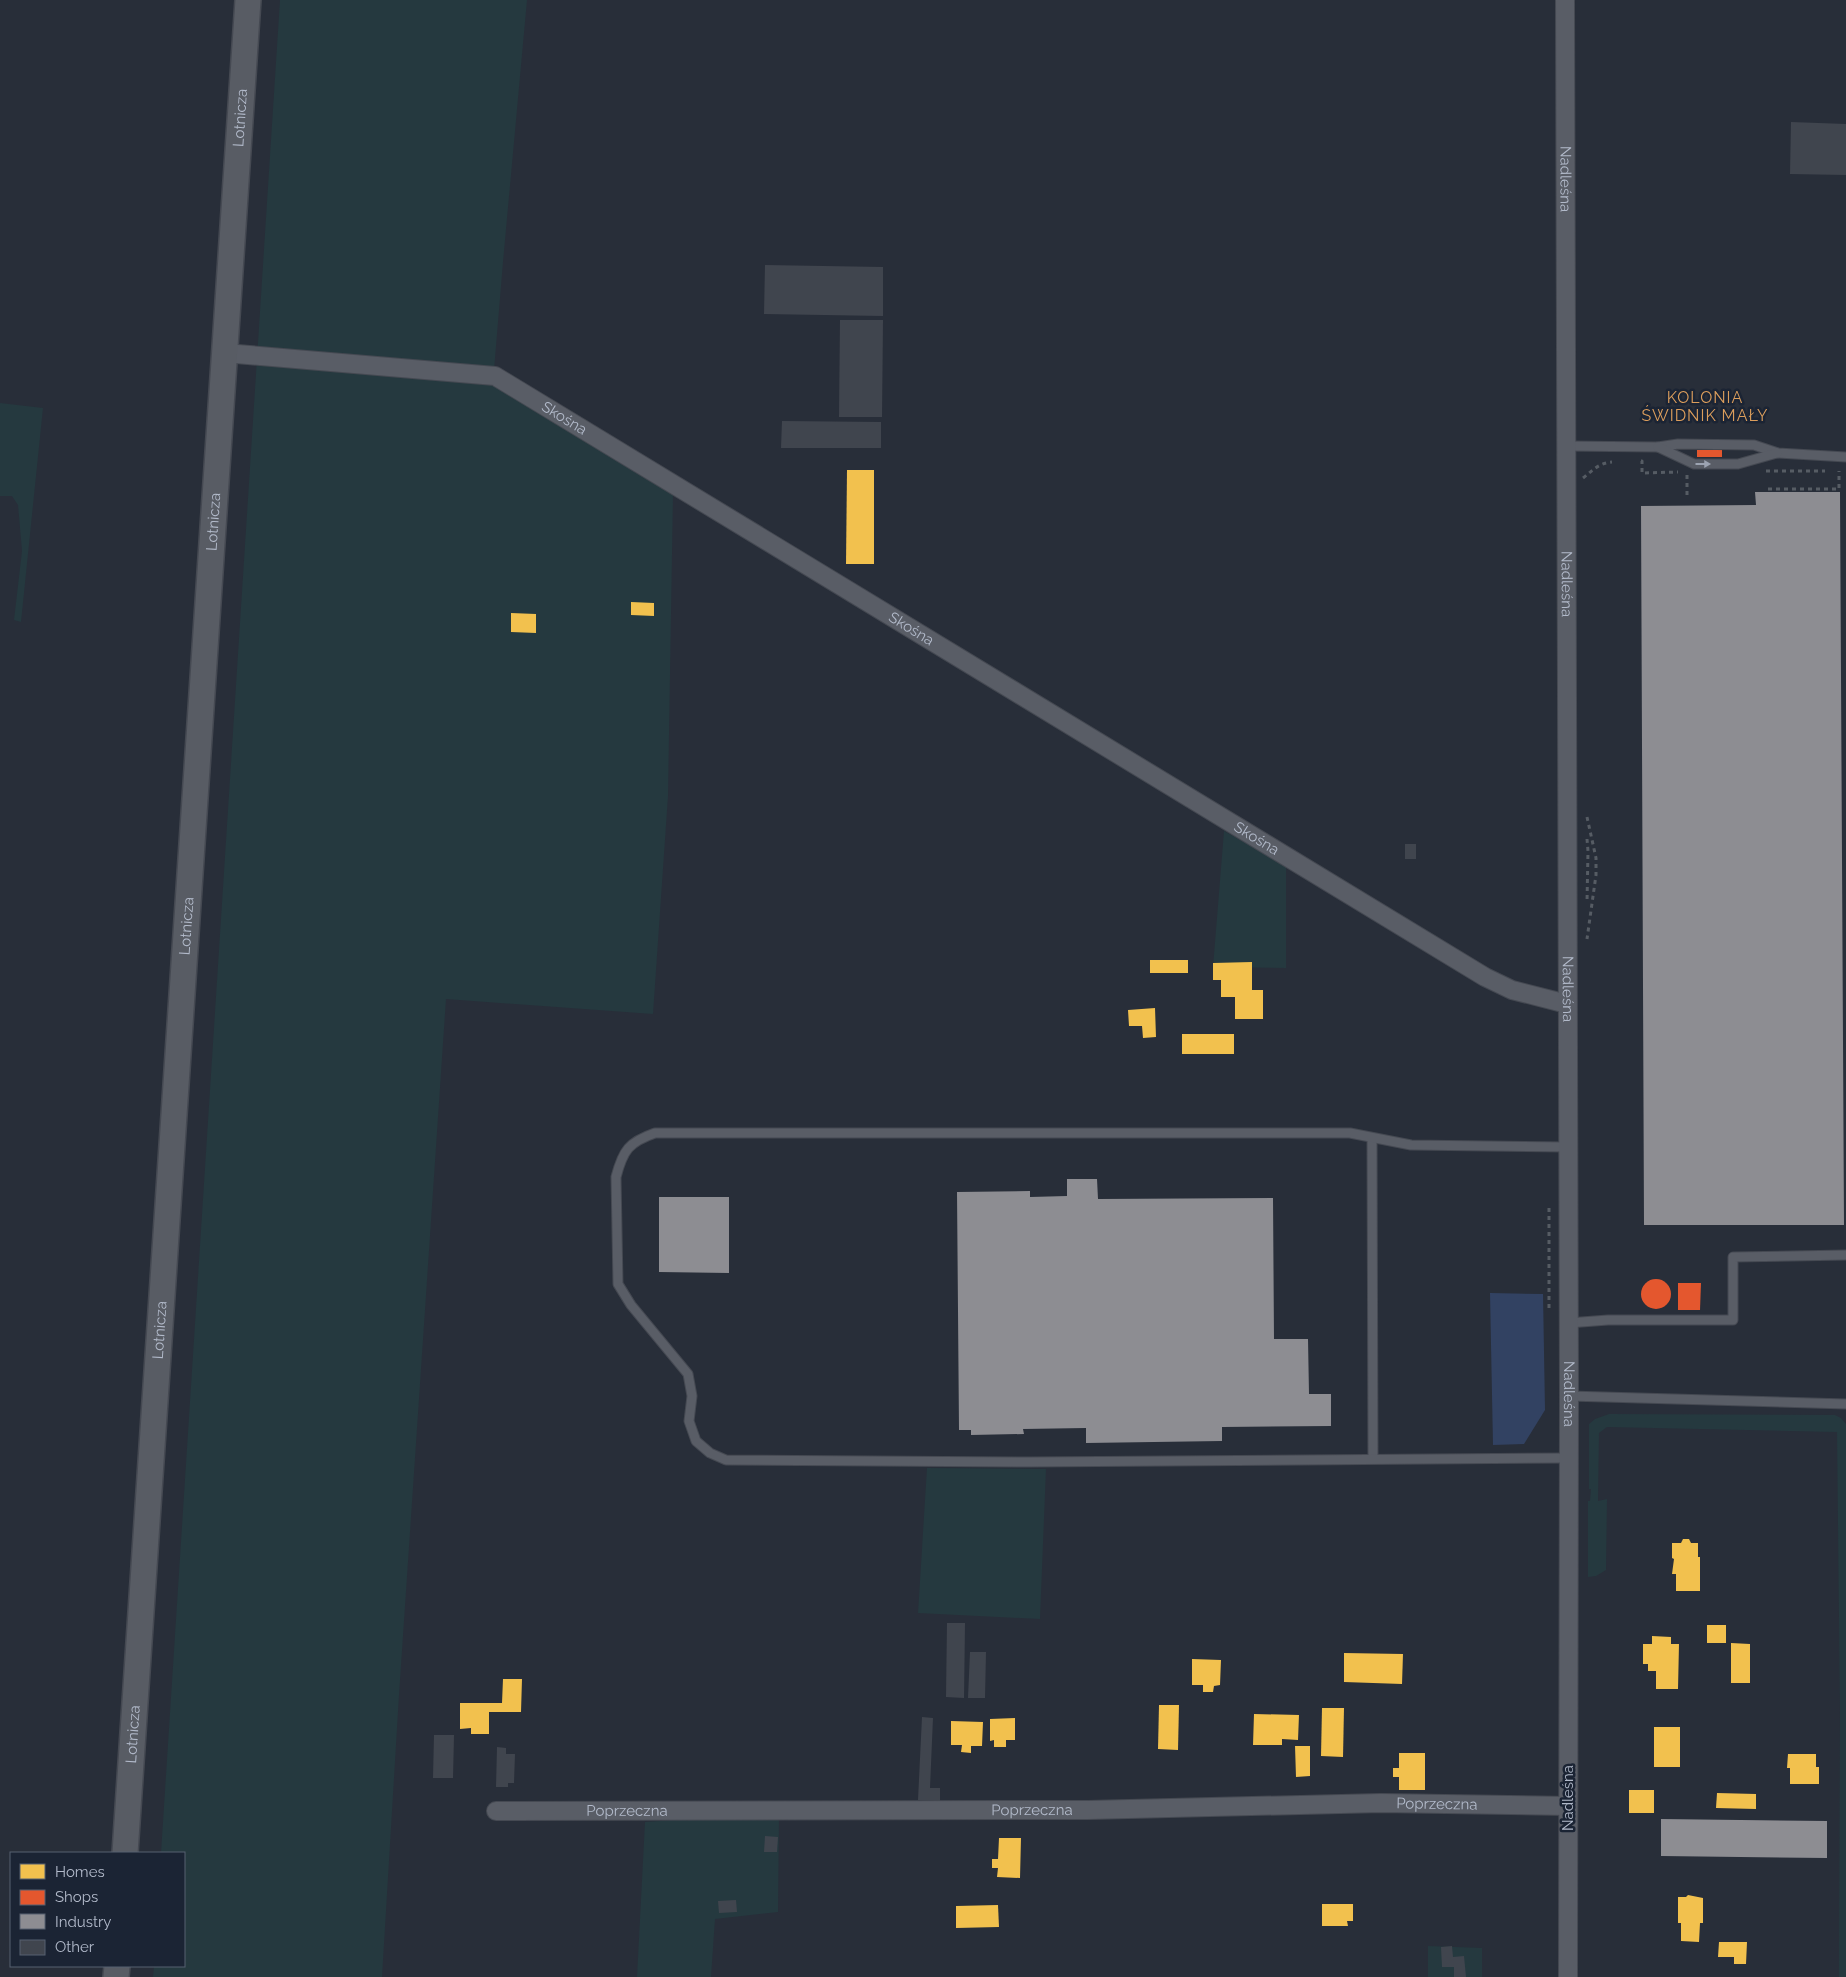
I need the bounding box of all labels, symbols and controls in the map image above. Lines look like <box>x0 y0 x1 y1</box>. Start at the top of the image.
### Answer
street label: Lotnicza <box>229 88 251 147</box>
street label: Nadleśna <box>1556 146 1575 212</box>
district label: KOLONIA ŚWIDNIK MAŁY <box>1642 388 1769 425</box>
street label: Skośna <box>538 397 590 439</box>
one-way arrow <box>1695 460 1711 468</box>
street label: Lotnicza <box>202 492 224 552</box>
street label: Nadleśna <box>1558 551 1576 617</box>
street label: Skośna <box>885 608 937 649</box>
street label: Skośna <box>1231 818 1283 859</box>
street label: Lotnicza <box>176 896 197 956</box>
street label: Nadleśna <box>1559 956 1577 1022</box>
street label: Lotnicza <box>149 1300 171 1360</box>
street label: Nadleśna <box>1560 1361 1578 1427</box>
street label: Lotnicza <box>122 1705 144 1764</box>
street label: Nadleśna <box>1559 1765 1577 1831</box>
street label: Poprzeczna <box>1396 1794 1478 1814</box>
street label: Poprzeczna <box>991 1801 1073 1819</box>
street label: Poprzeczna <box>586 1802 668 1820</box>
legend <box>10 1852 185 1967</box>
text: Homes <box>55 1863 105 1881</box>
text: Shops <box>55 1888 98 1906</box>
text: Industry <box>55 1913 111 1931</box>
text: Other <box>55 1938 95 1956</box>

